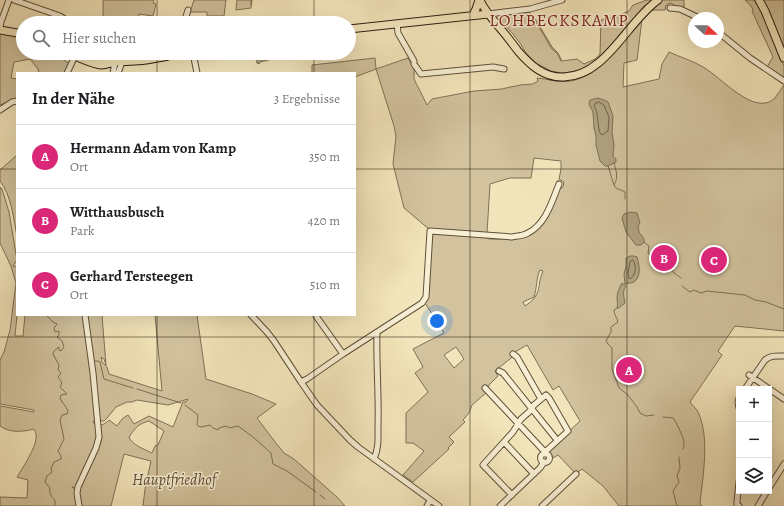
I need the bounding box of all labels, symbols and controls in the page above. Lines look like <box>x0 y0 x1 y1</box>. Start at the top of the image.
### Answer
district label: LOHBECKSKAMP <box>489 9 629 32</box>
north arrow <box>688 12 724 48</box>
search box <box>16 16 356 60</box>
icon: search <box>30 27 52 49</box>
text: Hier suchen <box>62 28 136 48</box>
text: In der Nähe <box>32 87 115 110</box>
text: 3 Ergebnisse <box>274 90 340 107</box>
text: Hermann Adam von Kamp <box>70 138 236 158</box>
text: A <box>41 148 49 165</box>
text: 350 m <box>309 148 340 165</box>
text: Ort <box>70 158 88 175</box>
text: Witthausbusch <box>70 202 164 222</box>
text: B <box>41 212 49 229</box>
text: 420 m <box>308 212 340 229</box>
text: Park <box>70 222 94 239</box>
pin: B <box>651 243 677 273</box>
pin: C <box>701 245 727 275</box>
text: Gerhard Tersteegen <box>70 266 193 286</box>
text: C <box>41 276 49 293</box>
text: 510 m <box>310 276 340 293</box>
text: Ort <box>70 286 88 303</box>
your location <box>427 311 447 331</box>
pin: A <box>616 355 642 385</box>
map controls <box>736 386 772 494</box>
button: + <box>736 386 772 422</box>
button: − <box>736 422 772 458</box>
button: layers <box>736 458 772 494</box>
park label: Hauptfriedhof <box>132 469 220 491</box>

